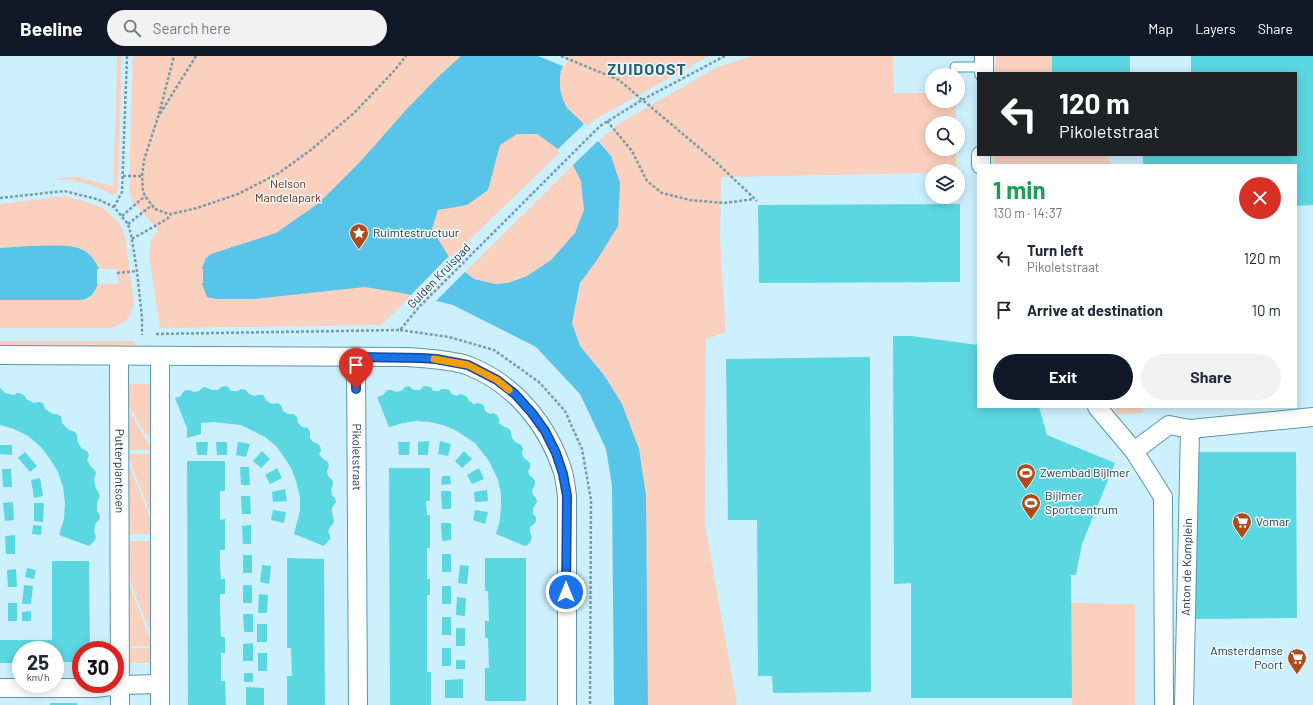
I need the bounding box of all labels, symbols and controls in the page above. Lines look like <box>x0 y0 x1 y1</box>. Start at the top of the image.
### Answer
search box <box>107 10 387 46</box>
text: Beeline <box>20 17 83 40</box>
icon: search <box>121 17 143 39</box>
text: Search here <box>153 19 231 37</box>
text: Map <box>1148 20 1173 37</box>
text: Layers <box>1195 20 1236 37</box>
text: Share <box>1258 20 1293 37</box>
district label: ZUIDOOST <box>607 59 687 78</box>
map controls <box>925 68 965 204</box>
button: sound <box>925 68 965 108</box>
text: 120 m <box>1059 86 1130 120</box>
icon: left <box>993 88 1045 140</box>
button: search <box>925 116 965 156</box>
text: Pikoletstraat <box>1059 120 1159 142</box>
button: layers <box>925 164 965 204</box>
text: 1 min <box>993 175 1046 204</box>
park label: Nelson Mandelapark <box>255 176 321 204</box>
button: close <box>1239 177 1281 219</box>
text: 130 m · 14:37 <box>993 205 1062 221</box>
place icon: Ruimtestructuur <box>348 222 370 250</box>
place label: Ruimtestructuur <box>373 225 460 239</box>
street label: Gulden Kruispad <box>404 240 473 311</box>
text: Turn left <box>1027 241 1083 259</box>
icon: left <box>993 247 1015 269</box>
text: 120 m <box>1244 249 1281 267</box>
text: Pikoletstraat <box>1027 259 1100 275</box>
icon: arrive <box>993 299 1015 321</box>
text: Arrive at destination <box>1027 301 1163 319</box>
text: 10 m <box>1252 301 1281 319</box>
pin <box>339 348 373 389</box>
icon: arrive <box>345 354 367 376</box>
button: Exit <box>993 354 1133 400</box>
button: Share <box>1141 354 1281 400</box>
street label: Pikoletstraat <box>350 423 365 491</box>
street label: Putterplantsoen <box>113 429 127 513</box>
sports icon: Zwembad Bijlmer <box>1015 462 1037 490</box>
place label: Zwembad Bijlmer <box>1040 465 1131 479</box>
place label: Bijlmer Sportcentrum <box>1045 488 1118 516</box>
sports icon: Bijlmer Sportcentrum <box>1020 492 1042 520</box>
supermarket icon: Vomar <box>1231 511 1253 539</box>
place label: Vomar <box>1256 514 1290 528</box>
street label: Anton de Komplein <box>1178 518 1194 616</box>
position arrow <box>545 571 587 613</box>
speed limit sign: 30 <box>72 641 124 693</box>
place label: Amsterdamse Poort <box>1210 643 1283 671</box>
supermarket icon: Amsterdamse Poort <box>1286 647 1308 675</box>
text: 25 <box>27 650 49 674</box>
text: km/h <box>27 671 49 683</box>

